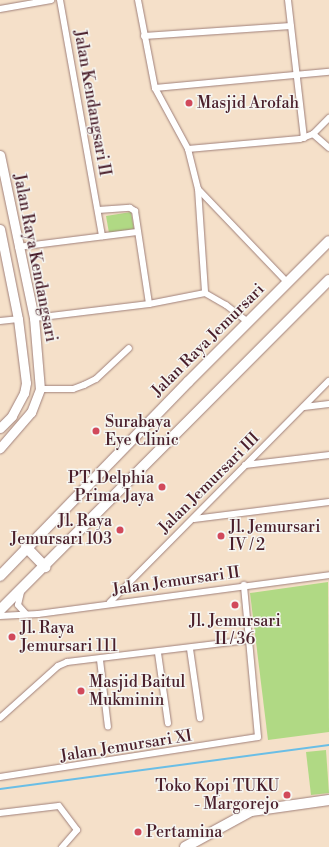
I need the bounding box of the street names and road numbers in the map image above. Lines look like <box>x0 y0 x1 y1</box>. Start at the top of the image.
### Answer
street label: Jalan Kendangsari II <box>70 29 114 177</box>
street label: Jalan Raya Kendangsari <box>9 172 61 344</box>
street label: Jalan Raya Jemursari <box>148 280 268 400</box>
street label: Jalan Jemursari III <box>155 429 263 537</box>
street label: Jalan Jemursari II <box>111 563 241 599</box>
street label: Jalan Jemursari XI <box>59 726 193 766</box>

